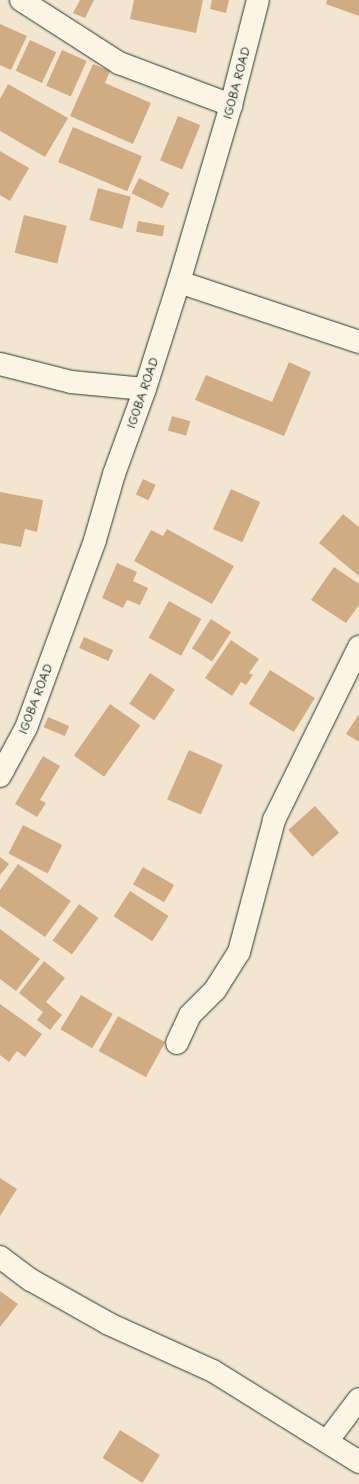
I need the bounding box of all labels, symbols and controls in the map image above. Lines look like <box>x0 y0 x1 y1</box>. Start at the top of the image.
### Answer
street label: IGOBA ROAD <box>221 46 253 120</box>
street label: IGOBA ROAD <box>125 356 161 430</box>
street label: IGOBA ROAD <box>17 662 55 736</box>

